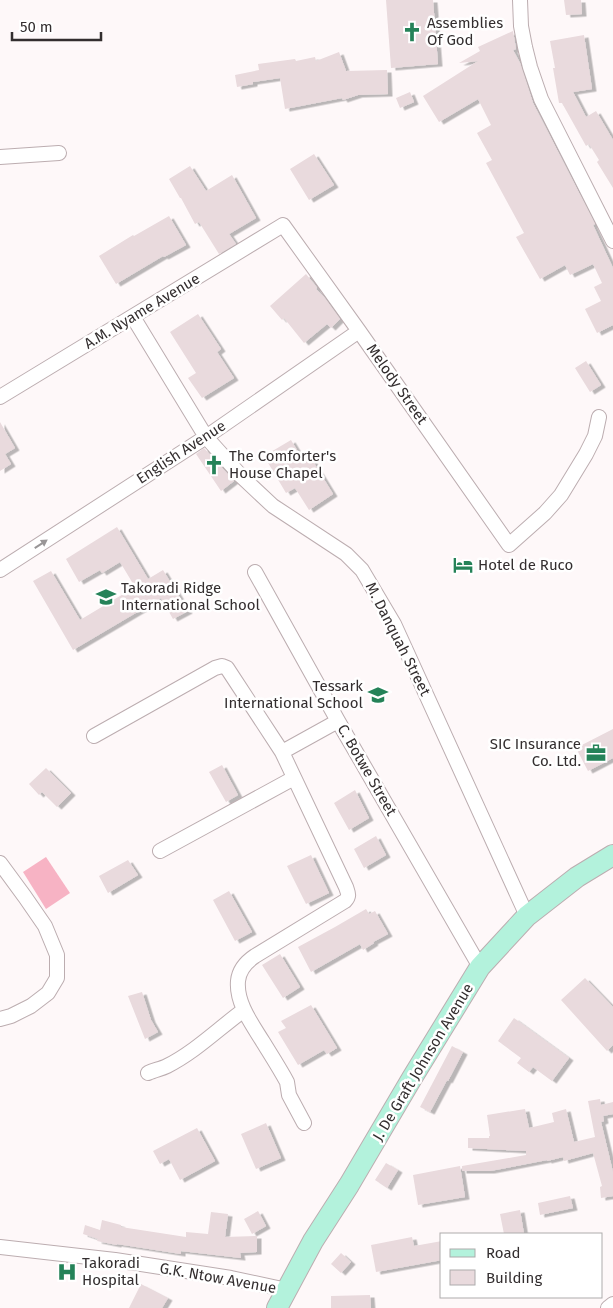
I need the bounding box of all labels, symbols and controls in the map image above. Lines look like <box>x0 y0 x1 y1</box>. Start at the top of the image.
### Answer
scale bar <box>12 10 101 42</box>
place label: Assemblies Of God <box>427 14 503 49</box>
text: 50 m <box>20 18 53 36</box>
church icon: Assemblies Of God <box>401 21 423 43</box>
street label: A.M. Nyame Avenue <box>81 269 203 353</box>
street label: Melody Street <box>363 340 432 428</box>
street label: English Avenue <box>133 416 229 488</box>
place label: The Comforter's House Chapel <box>229 447 336 482</box>
church icon: The Comforter's House Chapel <box>203 454 225 476</box>
one-way arrow <box>35 539 48 549</box>
hotel icon: Hotel de Ruco <box>452 554 474 576</box>
place label: Hotel de Ruco <box>478 556 573 574</box>
place label: Takoradi Ridge International School <box>121 579 261 614</box>
street label: M. Danquah Street <box>362 579 435 699</box>
school or university icon: Takoradi Ridge International School <box>95 586 117 608</box>
place label: Tessark International School <box>224 677 364 712</box>
school or university icon: Tessark International School <box>367 684 389 706</box>
street label: C. Botwe Street <box>333 721 401 820</box>
place label: SIC Insurance Co. Ltd. <box>490 735 581 770</box>
office icon: SIC Insurance Co. Ltd. <box>585 742 607 764</box>
street label: J. De Graft Johnson Avenue <box>369 980 477 1144</box>
legend <box>440 1233 603 1298</box>
text: Road <box>486 1244 521 1262</box>
place label: Takoradi Hospital <box>82 1254 140 1289</box>
street label: G.K. Ntow Avenue <box>158 1259 278 1297</box>
hospital icon: Takoradi Hospital <box>56 1261 78 1283</box>
text: Building <box>486 1269 542 1287</box>

